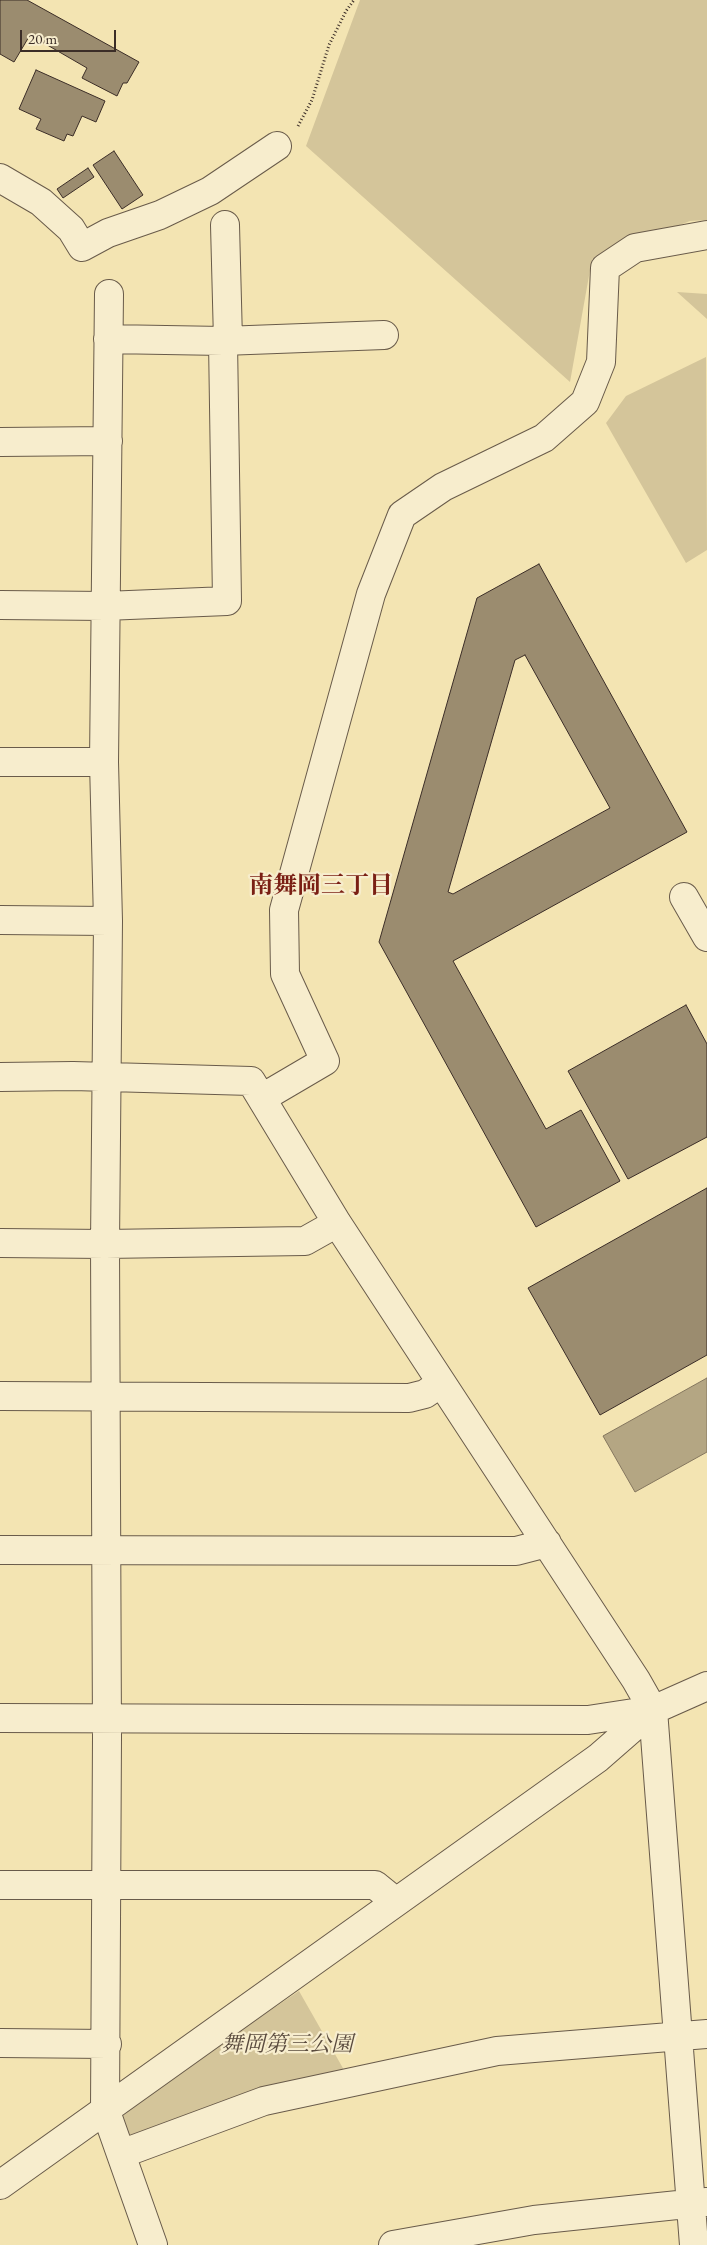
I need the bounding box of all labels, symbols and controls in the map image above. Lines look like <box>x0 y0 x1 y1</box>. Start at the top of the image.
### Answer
scale bar <box>22 20 119 52</box>
text: 20 m <box>28 29 57 48</box>
district label: 南舞岡三丁目 <box>249 872 393 900</box>
park label: 舞岡第三公園 <box>221 2032 353 2058</box>

